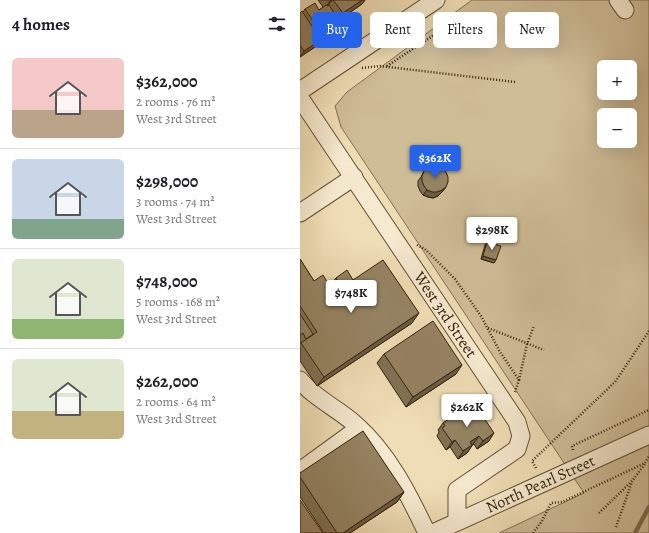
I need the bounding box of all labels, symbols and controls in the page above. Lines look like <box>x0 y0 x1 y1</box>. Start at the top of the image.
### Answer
chip: Buy <box>312 12 362 48</box>
chip: Rent <box>370 12 425 48</box>
chip: Filters <box>433 12 497 48</box>
chip: New <box>505 12 559 48</box>
text: 4 homes <box>12 13 70 36</box>
icon: filters <box>266 13 288 35</box>
map controls <box>597 60 637 148</box>
button: + <box>597 60 637 100</box>
text: $362,000 <box>136 70 198 93</box>
icon: home <box>44 74 92 122</box>
text: 2 rooms · 76 m² <box>136 93 215 110</box>
button: − <box>597 108 637 148</box>
text: West 3rd Street <box>136 110 217 127</box>
pin: $362K <box>407 145 463 179</box>
text: $362K <box>419 149 451 166</box>
text: $298,000 <box>136 170 198 193</box>
icon: home <box>44 175 92 223</box>
text: 3 rooms · 74 m² <box>136 193 215 210</box>
text: West 3rd Street <box>136 210 217 227</box>
pin: $298K <box>464 217 520 251</box>
text: $298K <box>475 221 509 238</box>
street label: West 3rd Street <box>408 267 482 362</box>
text: $748,000 <box>136 270 198 293</box>
icon: home <box>44 275 92 323</box>
pin: $748K <box>323 280 379 314</box>
text: $748K <box>335 284 367 301</box>
text: 5 rooms · 168 m² <box>136 293 220 310</box>
text: West 3rd Street <box>136 310 217 327</box>
text: $262,000 <box>136 370 199 393</box>
icon: home <box>44 375 92 423</box>
text: 2 rooms · 64 m² <box>136 393 216 410</box>
pin: $262K <box>439 394 495 428</box>
text: $262K <box>450 398 484 415</box>
text: West 3rd Street <box>136 410 217 427</box>
street label: North Pearl Street <box>482 450 599 519</box>

